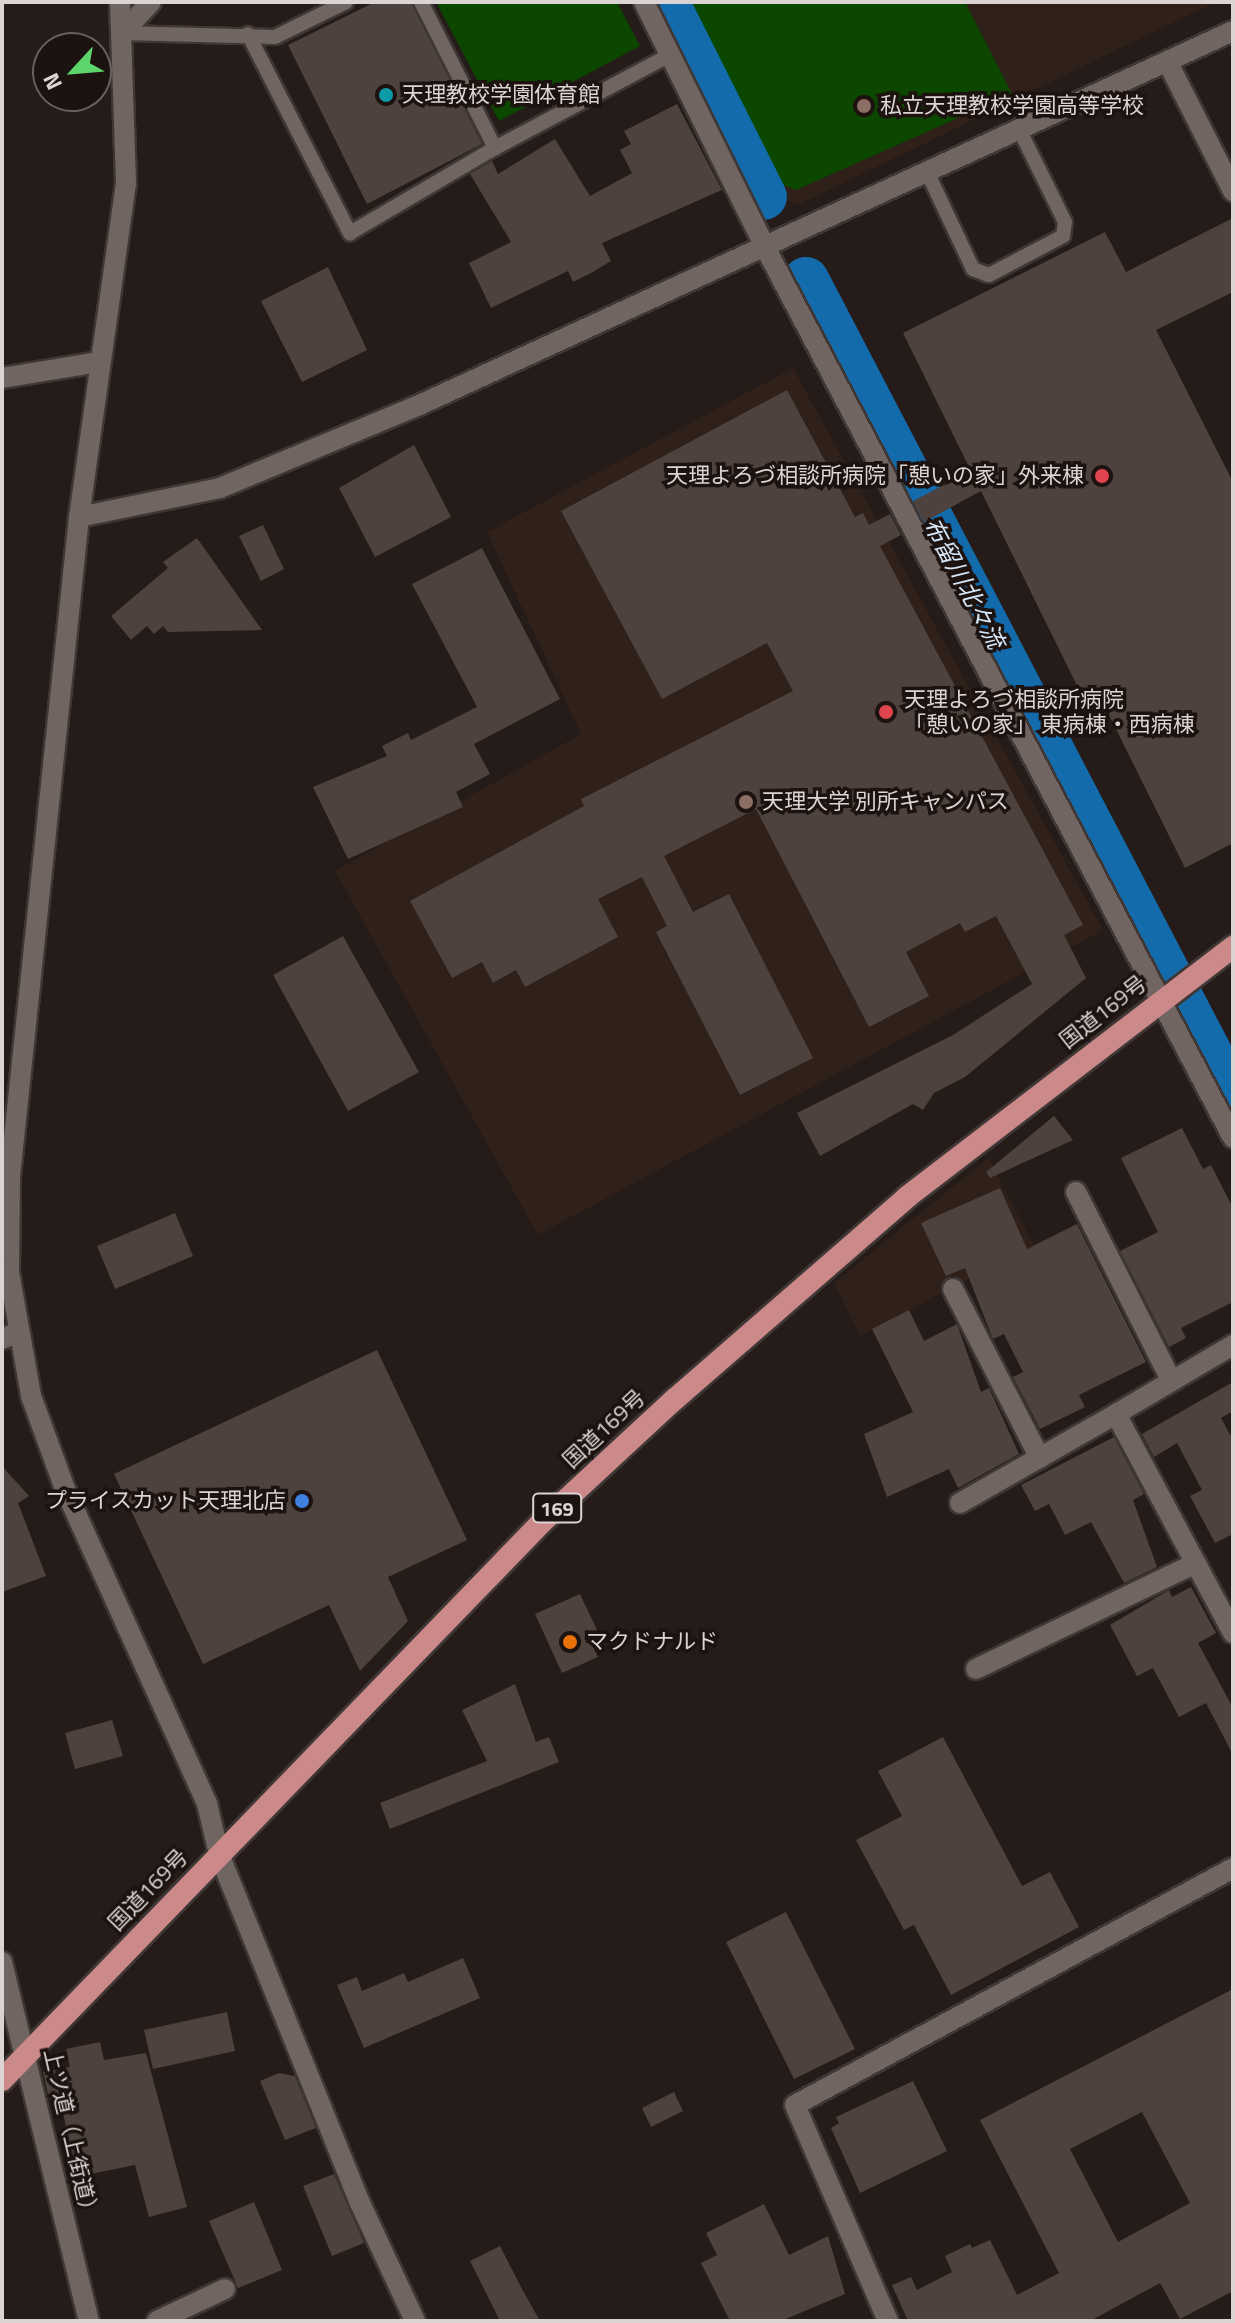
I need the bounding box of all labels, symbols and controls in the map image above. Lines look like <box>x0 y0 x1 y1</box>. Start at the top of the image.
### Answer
north arrow <box>32 32 112 112</box>
text: N <box>34 67 71 96</box>
place label: 天理教校学園体育館 <box>402 82 600 108</box>
marker: 天理教校学園体育館 <box>377 86 395 104</box>
place label: 私立天理教校学園高等学校 <box>880 93 1144 119</box>
marker: 私立天理教校学園高等学校 <box>855 97 873 115</box>
place label: 天理よろづ相談所病院「憩いの家」外来棟 <box>666 463 1084 489</box>
marker: 天理よろづ相談所病院「憩いの家」外来棟 <box>1091 465 1113 487</box>
water label: 布留川北々流 <box>917 513 1011 653</box>
place label: 天理よろづ相談所病院 「憩いの家」 東病棟・西病棟 <box>904 686 1195 738</box>
marker: 天理よろづ相談所病院 「憩いの家」 東病棟・西病棟 <box>875 701 897 723</box>
place label: 天理大学 別所キャンパス <box>762 789 1009 815</box>
marker: 天理大学 別所キャンパス <box>737 793 755 811</box>
street label: 国道169号 <box>1054 970 1152 1054</box>
street label: 国道169号 <box>557 1384 651 1474</box>
place label: プライスカット天理北店 <box>44 1488 286 1514</box>
marker: プライスカット天理北店 <box>293 1492 311 1510</box>
road number: 169 <box>531 1492 583 1524</box>
place label: マクドナルド <box>586 1629 718 1655</box>
marker: マクドナルド <box>561 1633 579 1651</box>
street label: 国道169号 <box>103 1844 193 1936</box>
street label: 上ツ道（上街道） <box>38 2046 104 2224</box>

